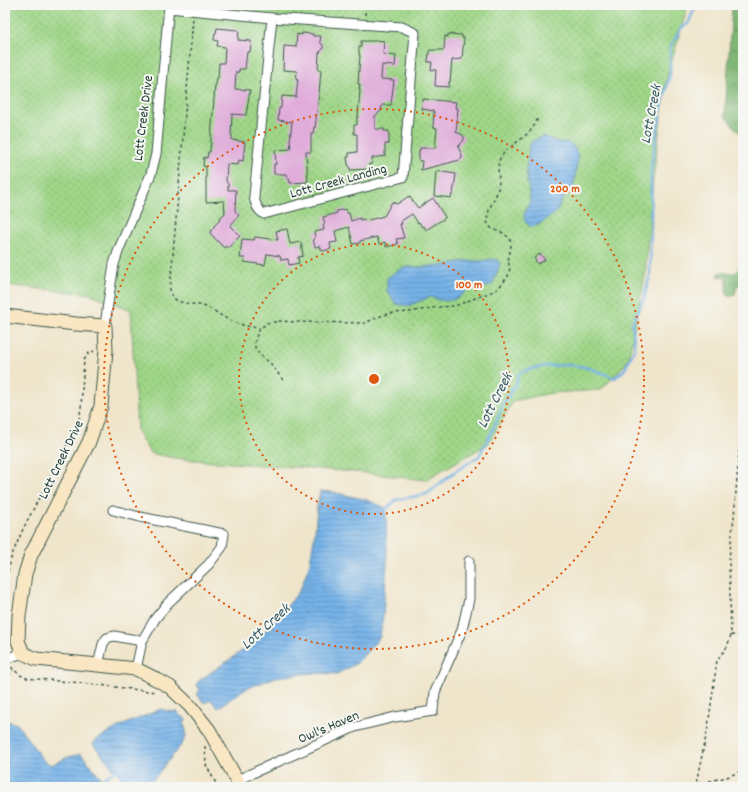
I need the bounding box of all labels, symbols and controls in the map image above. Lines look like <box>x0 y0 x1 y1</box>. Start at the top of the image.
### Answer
street label: Lott Creek Drive <box>129 74 159 162</box>
water label: Lott Creek <box>635 81 669 146</box>
street label: Lott Creek Landing <box>288 159 389 204</box>
text: 200 m <box>550 181 580 198</box>
text: 100 m <box>456 277 482 294</box>
water label: Lott Creek <box>472 368 520 432</box>
centre of rings <box>367 372 381 386</box>
street label: Lott Creek Drive <box>34 417 90 503</box>
water label: Lott Creek <box>237 598 297 656</box>
street label: Owl's Haven <box>295 706 362 750</box>

